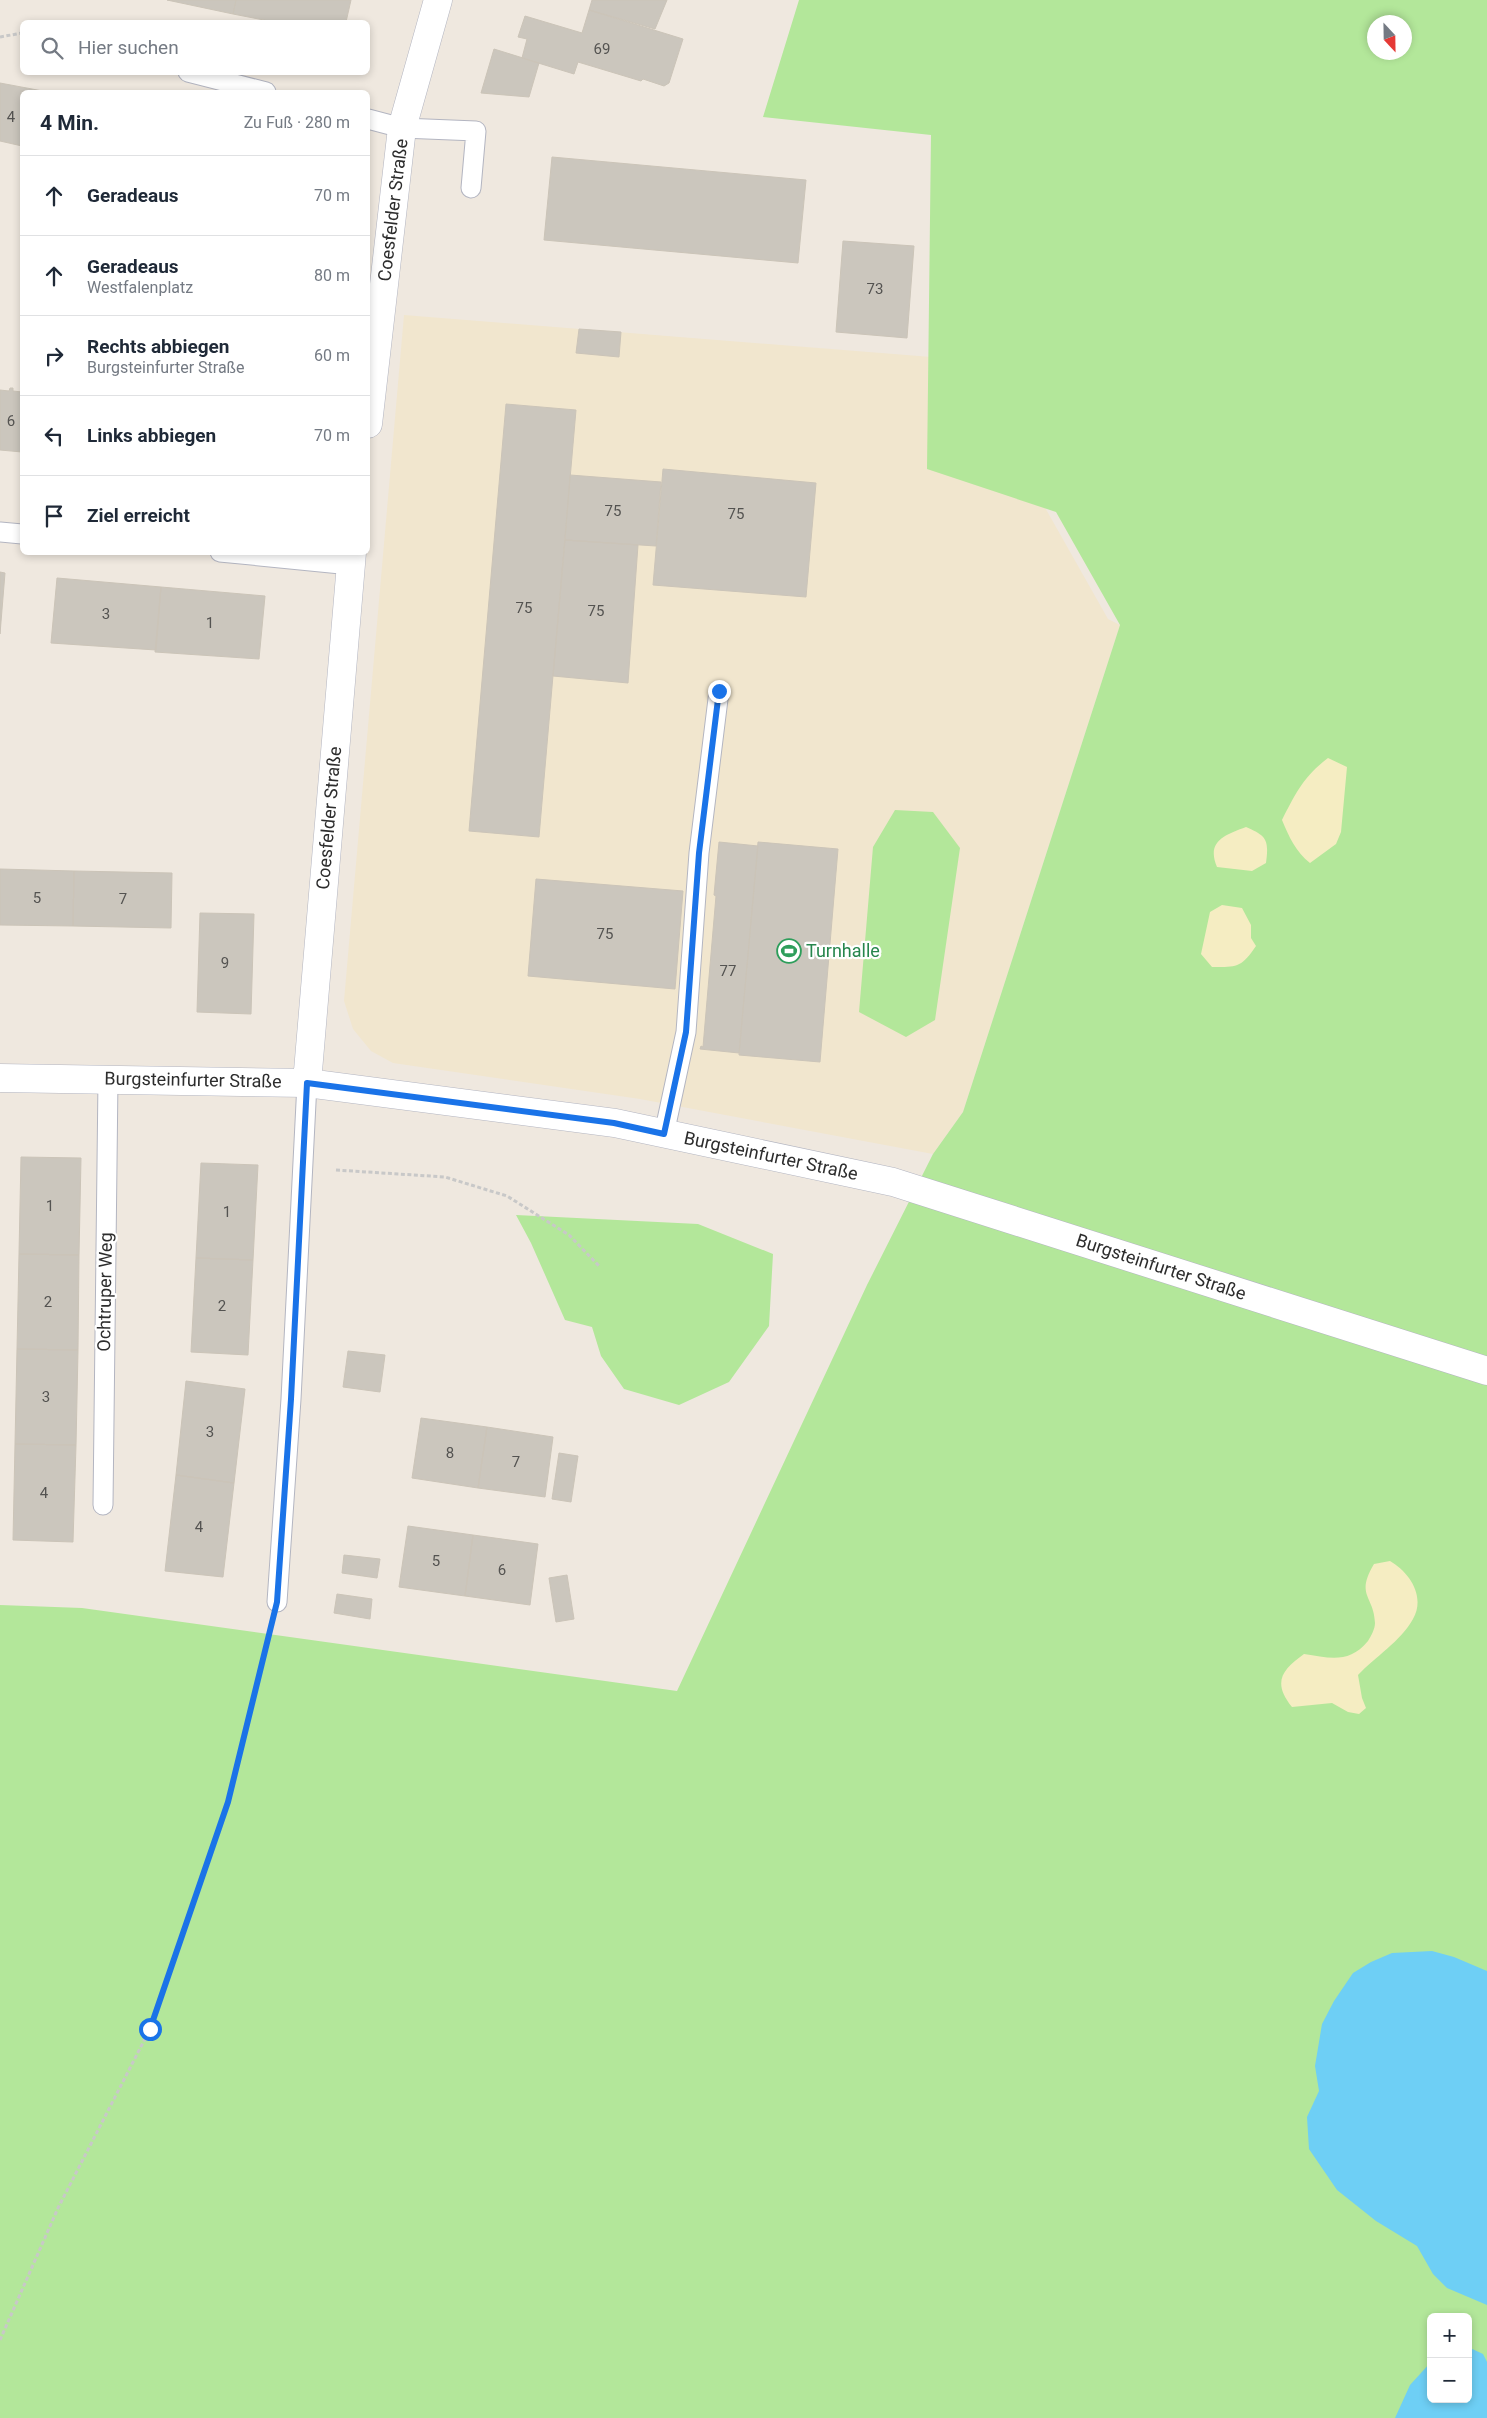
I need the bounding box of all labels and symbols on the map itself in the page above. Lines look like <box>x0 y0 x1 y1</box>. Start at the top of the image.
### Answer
north arrow <box>1367 15 1412 60</box>
house number: 69 <box>594 40 610 58</box>
house number: 4 <box>7 108 16 126</box>
street label: Coesfelder Straße <box>373 137 412 282</box>
house number: 73 <box>867 280 883 298</box>
house number: 6 <box>7 412 15 430</box>
house number: 75 <box>605 502 621 520</box>
house number: 75 <box>728 505 744 523</box>
house number: 75 <box>516 599 532 617</box>
house number: 75 <box>588 602 604 620</box>
house number: 3 <box>102 605 110 623</box>
house number: 1 <box>206 614 214 632</box>
route end <box>708 680 731 703</box>
street label: Coesfelder Straße <box>312 746 345 890</box>
house number: 5 <box>33 889 41 907</box>
house number: 7 <box>119 890 127 908</box>
house number: 75 <box>597 925 613 943</box>
sports icon: Turnhalle <box>776 938 802 964</box>
place label: Turnhalle <box>806 940 880 961</box>
house number: 9 <box>221 954 229 972</box>
house number: 77 <box>720 962 736 980</box>
street label: Burgsteinfurter Straße <box>104 1067 282 1092</box>
street label: Burgsteinfurter Straße <box>682 1127 860 1184</box>
house number: 1 <box>46 1197 54 1215</box>
house number: 1 <box>223 1203 231 1221</box>
street label: Burgsteinfurter Straße <box>1074 1229 1249 1304</box>
street label: Ochtruper Weg <box>93 1232 116 1352</box>
house number: 2 <box>44 1293 52 1311</box>
house number: 2 <box>218 1297 226 1315</box>
house number: 3 <box>42 1388 50 1406</box>
house number: 3 <box>206 1423 214 1441</box>
house number: 8 <box>446 1444 454 1462</box>
house number: 7 <box>512 1453 520 1471</box>
house number: 4 <box>40 1484 49 1502</box>
house number: 4 <box>195 1518 204 1536</box>
house number: 5 <box>432 1552 440 1570</box>
house number: 6 <box>498 1561 506 1579</box>
route start <box>139 2018 162 2041</box>

